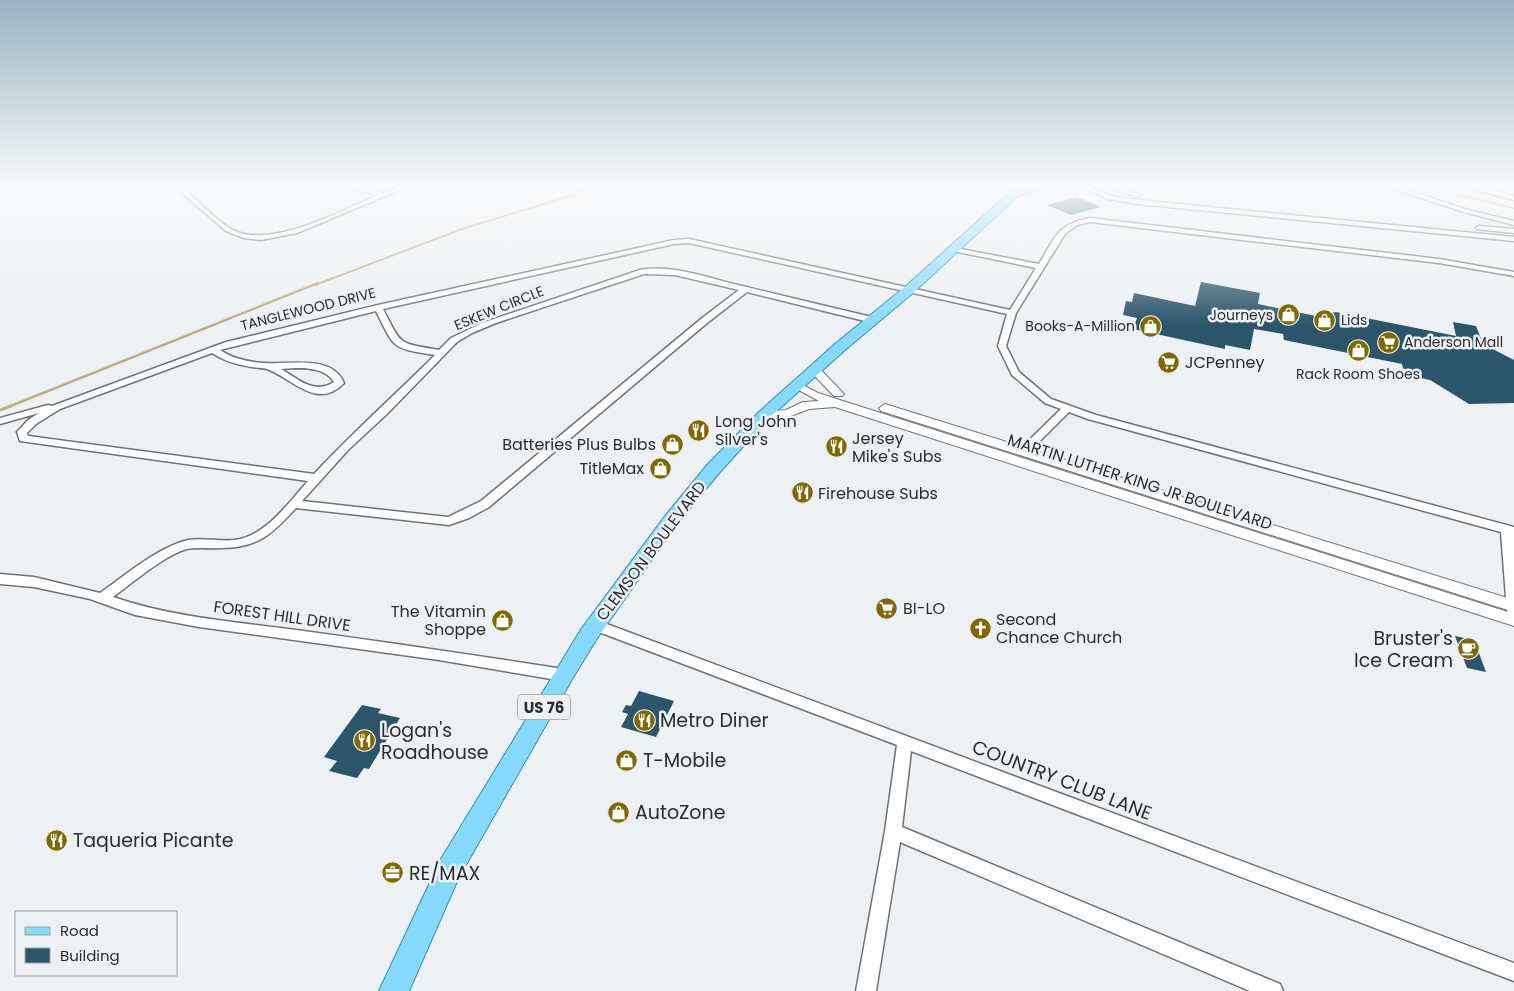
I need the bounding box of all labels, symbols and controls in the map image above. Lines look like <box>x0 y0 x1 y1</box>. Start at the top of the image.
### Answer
street label: ESKEW CIRCLE <box>451 281 547 335</box>
street label: TANGLEWOOD DRIVE <box>238 283 378 335</box>
shop icon: Journeys <box>1277 303 1301 327</box>
place label: Journeys <box>1210 305 1273 325</box>
shop icon: Lids <box>1313 308 1337 332</box>
place label: Lids <box>1341 310 1367 330</box>
shop icon: Books-A-Million <box>1139 314 1163 338</box>
place label: Books-A-Million <box>1025 316 1135 336</box>
supermarket icon: Anderson Mall <box>1376 330 1400 354</box>
place label: Anderson Mall <box>1404 332 1503 352</box>
shop icon: Rack Room Shoes <box>1346 339 1370 363</box>
supermarket icon: JCPenney <box>1157 350 1181 374</box>
place label: JCPenney <box>1185 351 1264 374</box>
place label: Rack Room Shoes <box>1296 364 1420 384</box>
place label: Long John Silver's <box>715 410 797 451</box>
restaurant icon: Long John Silver's <box>687 418 711 442</box>
place label: Jersey Mike's Subs <box>852 427 942 468</box>
street label: MARTIN LUTHER KING JR BOULEVARD <box>1005 428 1275 536</box>
shop icon: Batteries Plus Bulbs <box>660 432 684 456</box>
place label: Batteries Plus Bulbs <box>502 433 656 456</box>
restaurant icon: Jersey Mike's Subs <box>824 435 848 459</box>
shop icon: TitleMax <box>648 456 672 480</box>
place label: TitleMax <box>579 457 644 480</box>
street label: CLEMSON BOULEVARD <box>591 476 711 626</box>
restaurant icon: Firehouse Subs <box>790 481 814 505</box>
place label: Firehouse Subs <box>818 482 938 505</box>
street label: FOREST HILL DRIVE <box>212 595 352 637</box>
supermarket icon: BI-LO <box>875 596 899 620</box>
place label: BI-LO <box>903 597 945 620</box>
place label: The Vitamin Shoppe <box>391 600 486 641</box>
shop icon: The Vitamin Shoppe <box>490 608 514 632</box>
place label: Second Chance Church <box>996 608 1122 649</box>
church icon: Second Chance Church <box>968 616 992 640</box>
place label: Bruster's Ice Cream <box>1354 625 1453 674</box>
cafe icon: Bruster's Ice Cream <box>1457 637 1481 661</box>
road number: US 76 <box>518 694 570 720</box>
place label: Metro Diner <box>660 707 769 734</box>
restaurant icon: Metro Diner <box>632 708 656 732</box>
place label: Logan's Roadhouse <box>381 717 489 766</box>
restaurant icon: Logan's Roadhouse <box>353 729 377 753</box>
street label: COUNTRY CLUB LANE <box>968 733 1156 827</box>
place label: T-Mobile <box>643 747 726 774</box>
shop icon: T-Mobile <box>615 748 639 772</box>
place label: AutoZone <box>635 799 725 826</box>
shop icon: AutoZone <box>607 800 631 824</box>
place label: Taqueria Picante <box>73 827 234 854</box>
restaurant icon: Taqueria Picante <box>45 828 69 852</box>
place label: RE/MAX <box>409 860 480 887</box>
office icon: RE/MAX <box>381 861 405 885</box>
legend <box>15 911 178 976</box>
text: Road <box>60 920 99 941</box>
text: Building <box>60 945 120 966</box>

